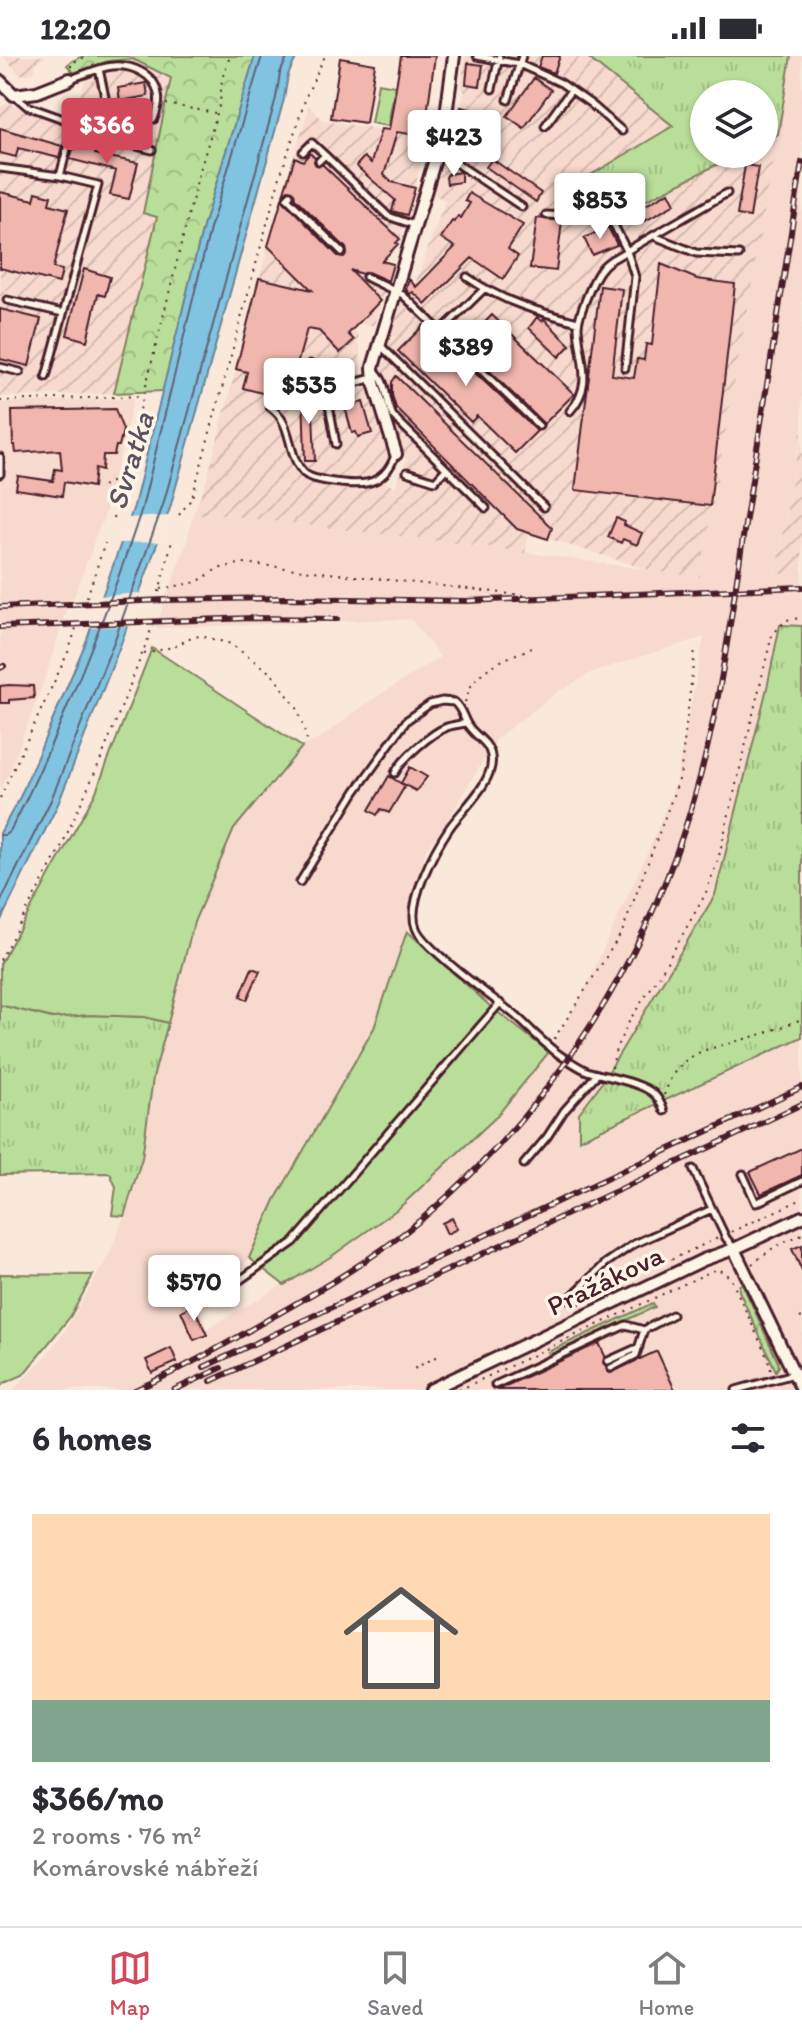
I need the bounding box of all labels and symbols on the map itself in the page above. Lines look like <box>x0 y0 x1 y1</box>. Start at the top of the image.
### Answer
pin: $366 <box>60 98 154 166</box>
pin: $423 <box>407 110 501 178</box>
pin: $853 <box>553 173 647 241</box>
pin: $389 <box>419 320 513 388</box>
pin: $535 <box>262 358 356 426</box>
water label: Svratka <box>97 407 162 514</box>
street label: Pražákova <box>541 1237 669 1323</box>
pin: $570 <box>147 1255 241 1323</box>

